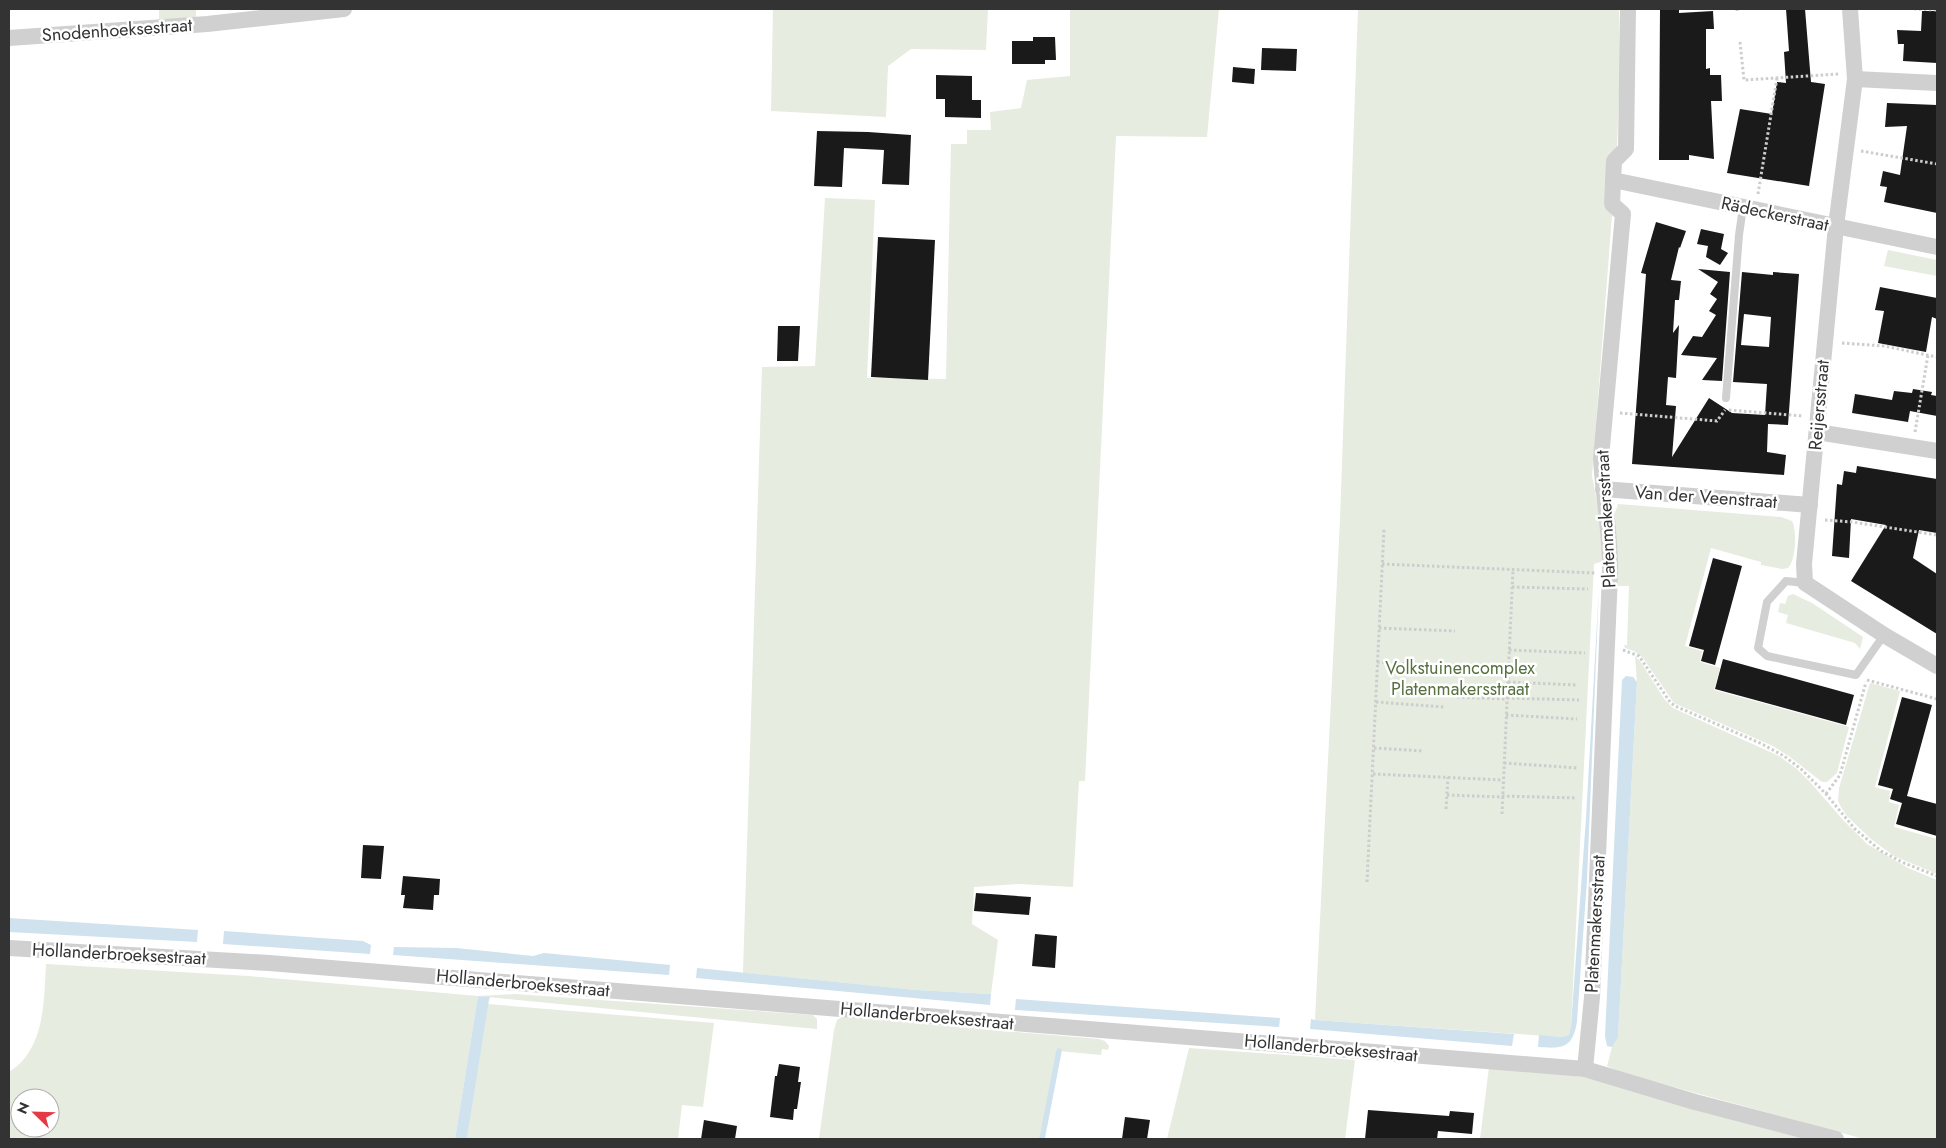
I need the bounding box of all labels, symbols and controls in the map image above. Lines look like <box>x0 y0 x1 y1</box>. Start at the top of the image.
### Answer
street label: Snodenhoeksestraat <box>41 12 194 48</box>
street label: Rädeckerstraat <box>1719 190 1832 238</box>
street label: Reijersstraat <box>1802 358 1836 451</box>
street label: Platenmakersstraat <box>1589 449 1623 589</box>
street label: Van der Veenstraat <box>1634 479 1779 515</box>
park label: Volkstuinencomplex Platenmakersstraat <box>1385 655 1535 702</box>
street label: Platenmakersstraat <box>1578 854 1612 994</box>
street label: Hollanderbroeksestraat <box>31 936 207 972</box>
street label: Hollanderbroeksestraat <box>435 962 611 1004</box>
street label: Hollanderbroeksestraat <box>839 995 1015 1037</box>
street label: Hollanderbroeksestraat <box>1243 1027 1419 1069</box>
north arrow <box>10 1088 60 1138</box>
text: N <box>12 1099 34 1117</box>

